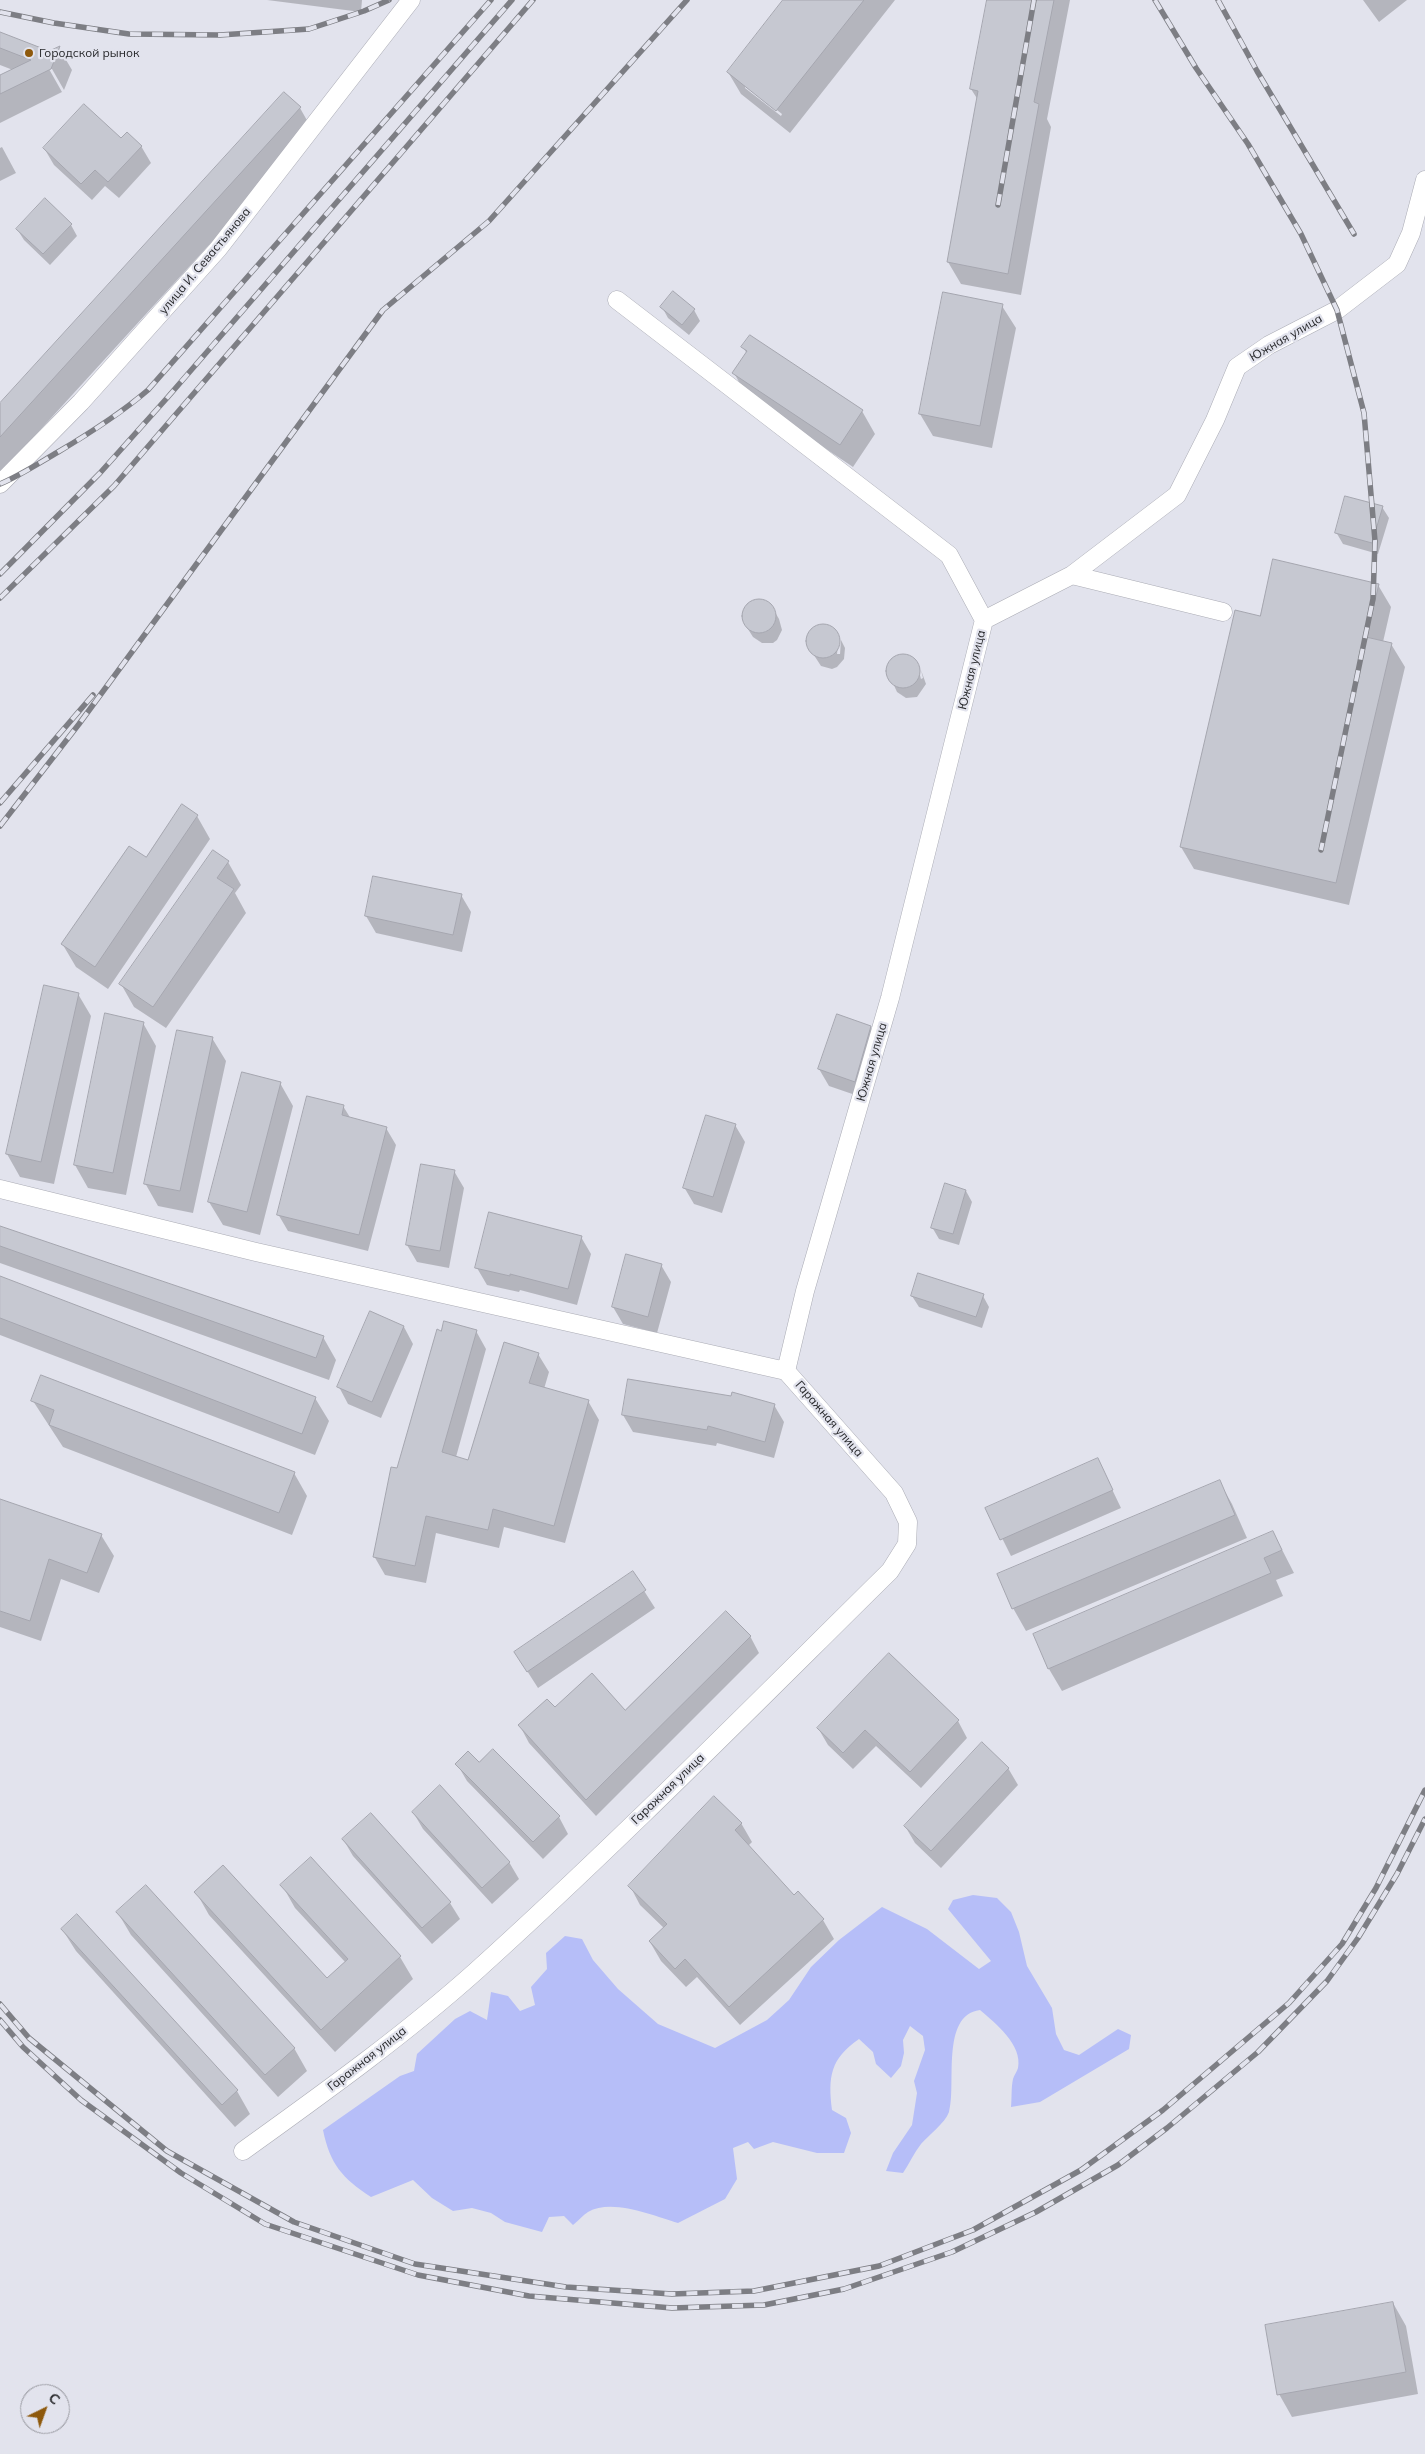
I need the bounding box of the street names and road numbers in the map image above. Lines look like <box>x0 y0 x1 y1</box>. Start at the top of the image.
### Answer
street label: улица И. Севастьянова <box>156 205 254 317</box>
street label: Южная улица <box>1247 311 1325 365</box>
street label: Южная улица <box>955 629 989 711</box>
street label: Южная улица <box>854 1021 890 1103</box>
street label: Гаражная улица <box>792 1378 866 1460</box>
street label: Гаражная улица <box>629 1751 707 1827</box>
street label: Гаражная улица <box>325 2024 409 2094</box>

